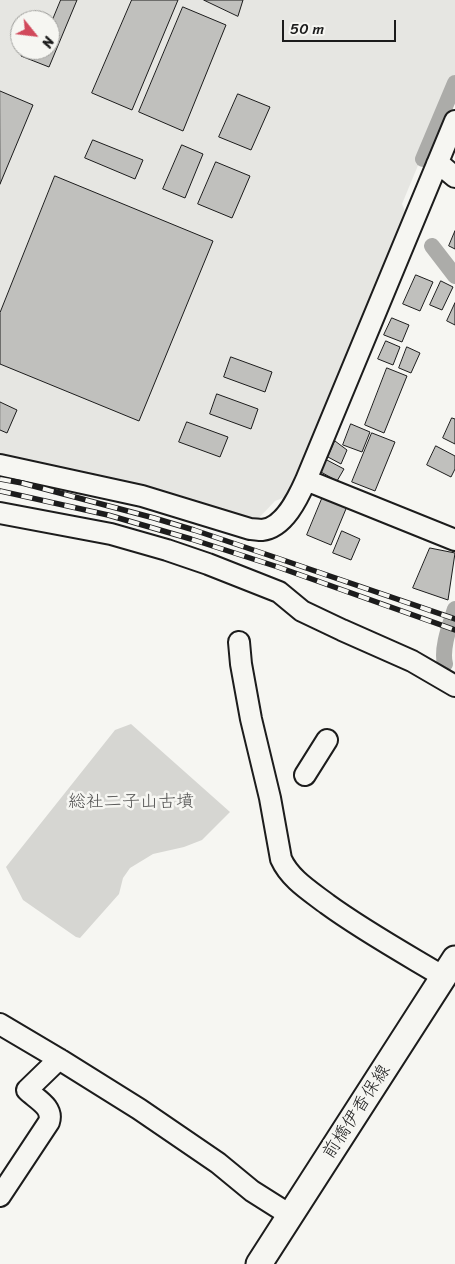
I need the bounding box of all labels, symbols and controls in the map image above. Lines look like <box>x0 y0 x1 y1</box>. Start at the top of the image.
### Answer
north arrow <box>10 10 60 60</box>
scale bar <box>285 10 399 42</box>
text: 50 m <box>290 16 324 42</box>
text: N <box>34 32 61 52</box>
park label: 総社二子山古墳 <box>68 791 194 813</box>
street label: 前橋伊香保線 <box>319 1061 395 1163</box>

